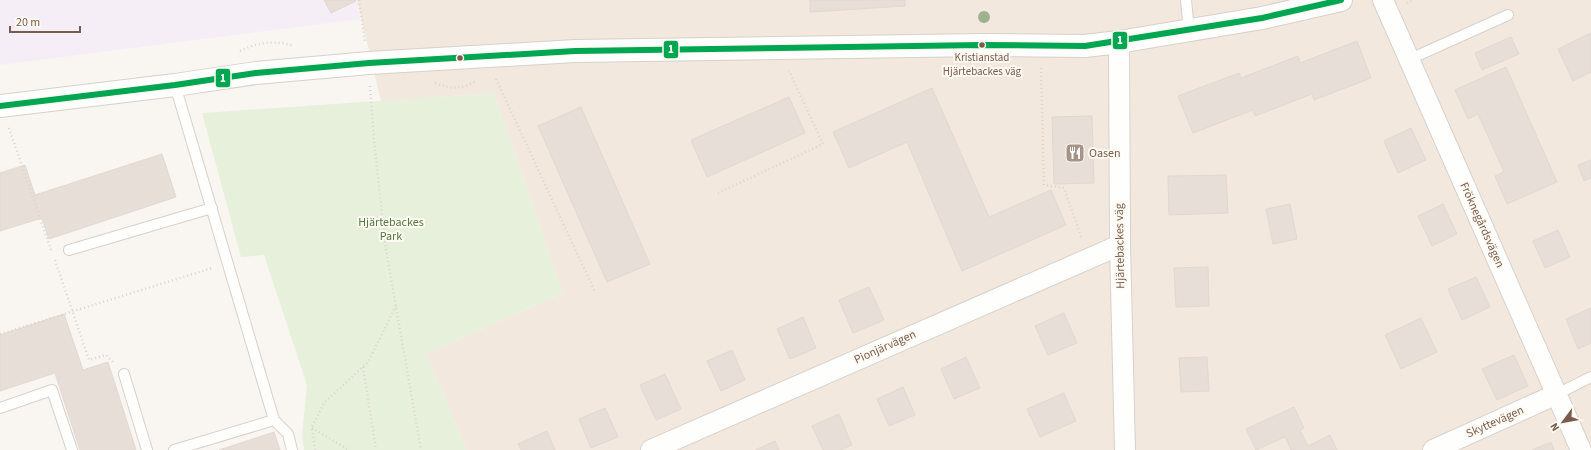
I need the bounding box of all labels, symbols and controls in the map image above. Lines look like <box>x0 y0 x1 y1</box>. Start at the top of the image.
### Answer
scale bar <box>10 8 80 34</box>
text: 20 m <box>16 14 40 31</box>
line badge: 1 <box>1112 31 1128 50</box>
text: 1 <box>1117 33 1123 48</box>
line badge: 1 <box>663 40 679 59</box>
marker: Kristianstad Hjärtebackes väg <box>977 40 987 50</box>
text: 1 <box>668 42 674 57</box>
place label: Kristianstad Hjärtebackes väg <box>943 50 1022 79</box>
unlabelled marker <box>455 53 465 63</box>
line badge: 1 <box>215 68 231 88</box>
text: 1 <box>220 71 226 86</box>
restaurant icon: Oasen <box>1064 142 1086 164</box>
place label: Oasen <box>1089 145 1121 162</box>
street label: Fröknegårdsvägen <box>1456 180 1508 270</box>
street label: Hjärtebackes väg <box>1111 203 1129 289</box>
park label: Hjärtebackes Park <box>358 214 424 245</box>
street label: Pionjärvägen <box>851 326 919 368</box>
street label: Skyttevägen <box>1463 402 1527 442</box>
north arrow <box>1543 402 1583 442</box>
text: N <box>1547 420 1563 434</box>

